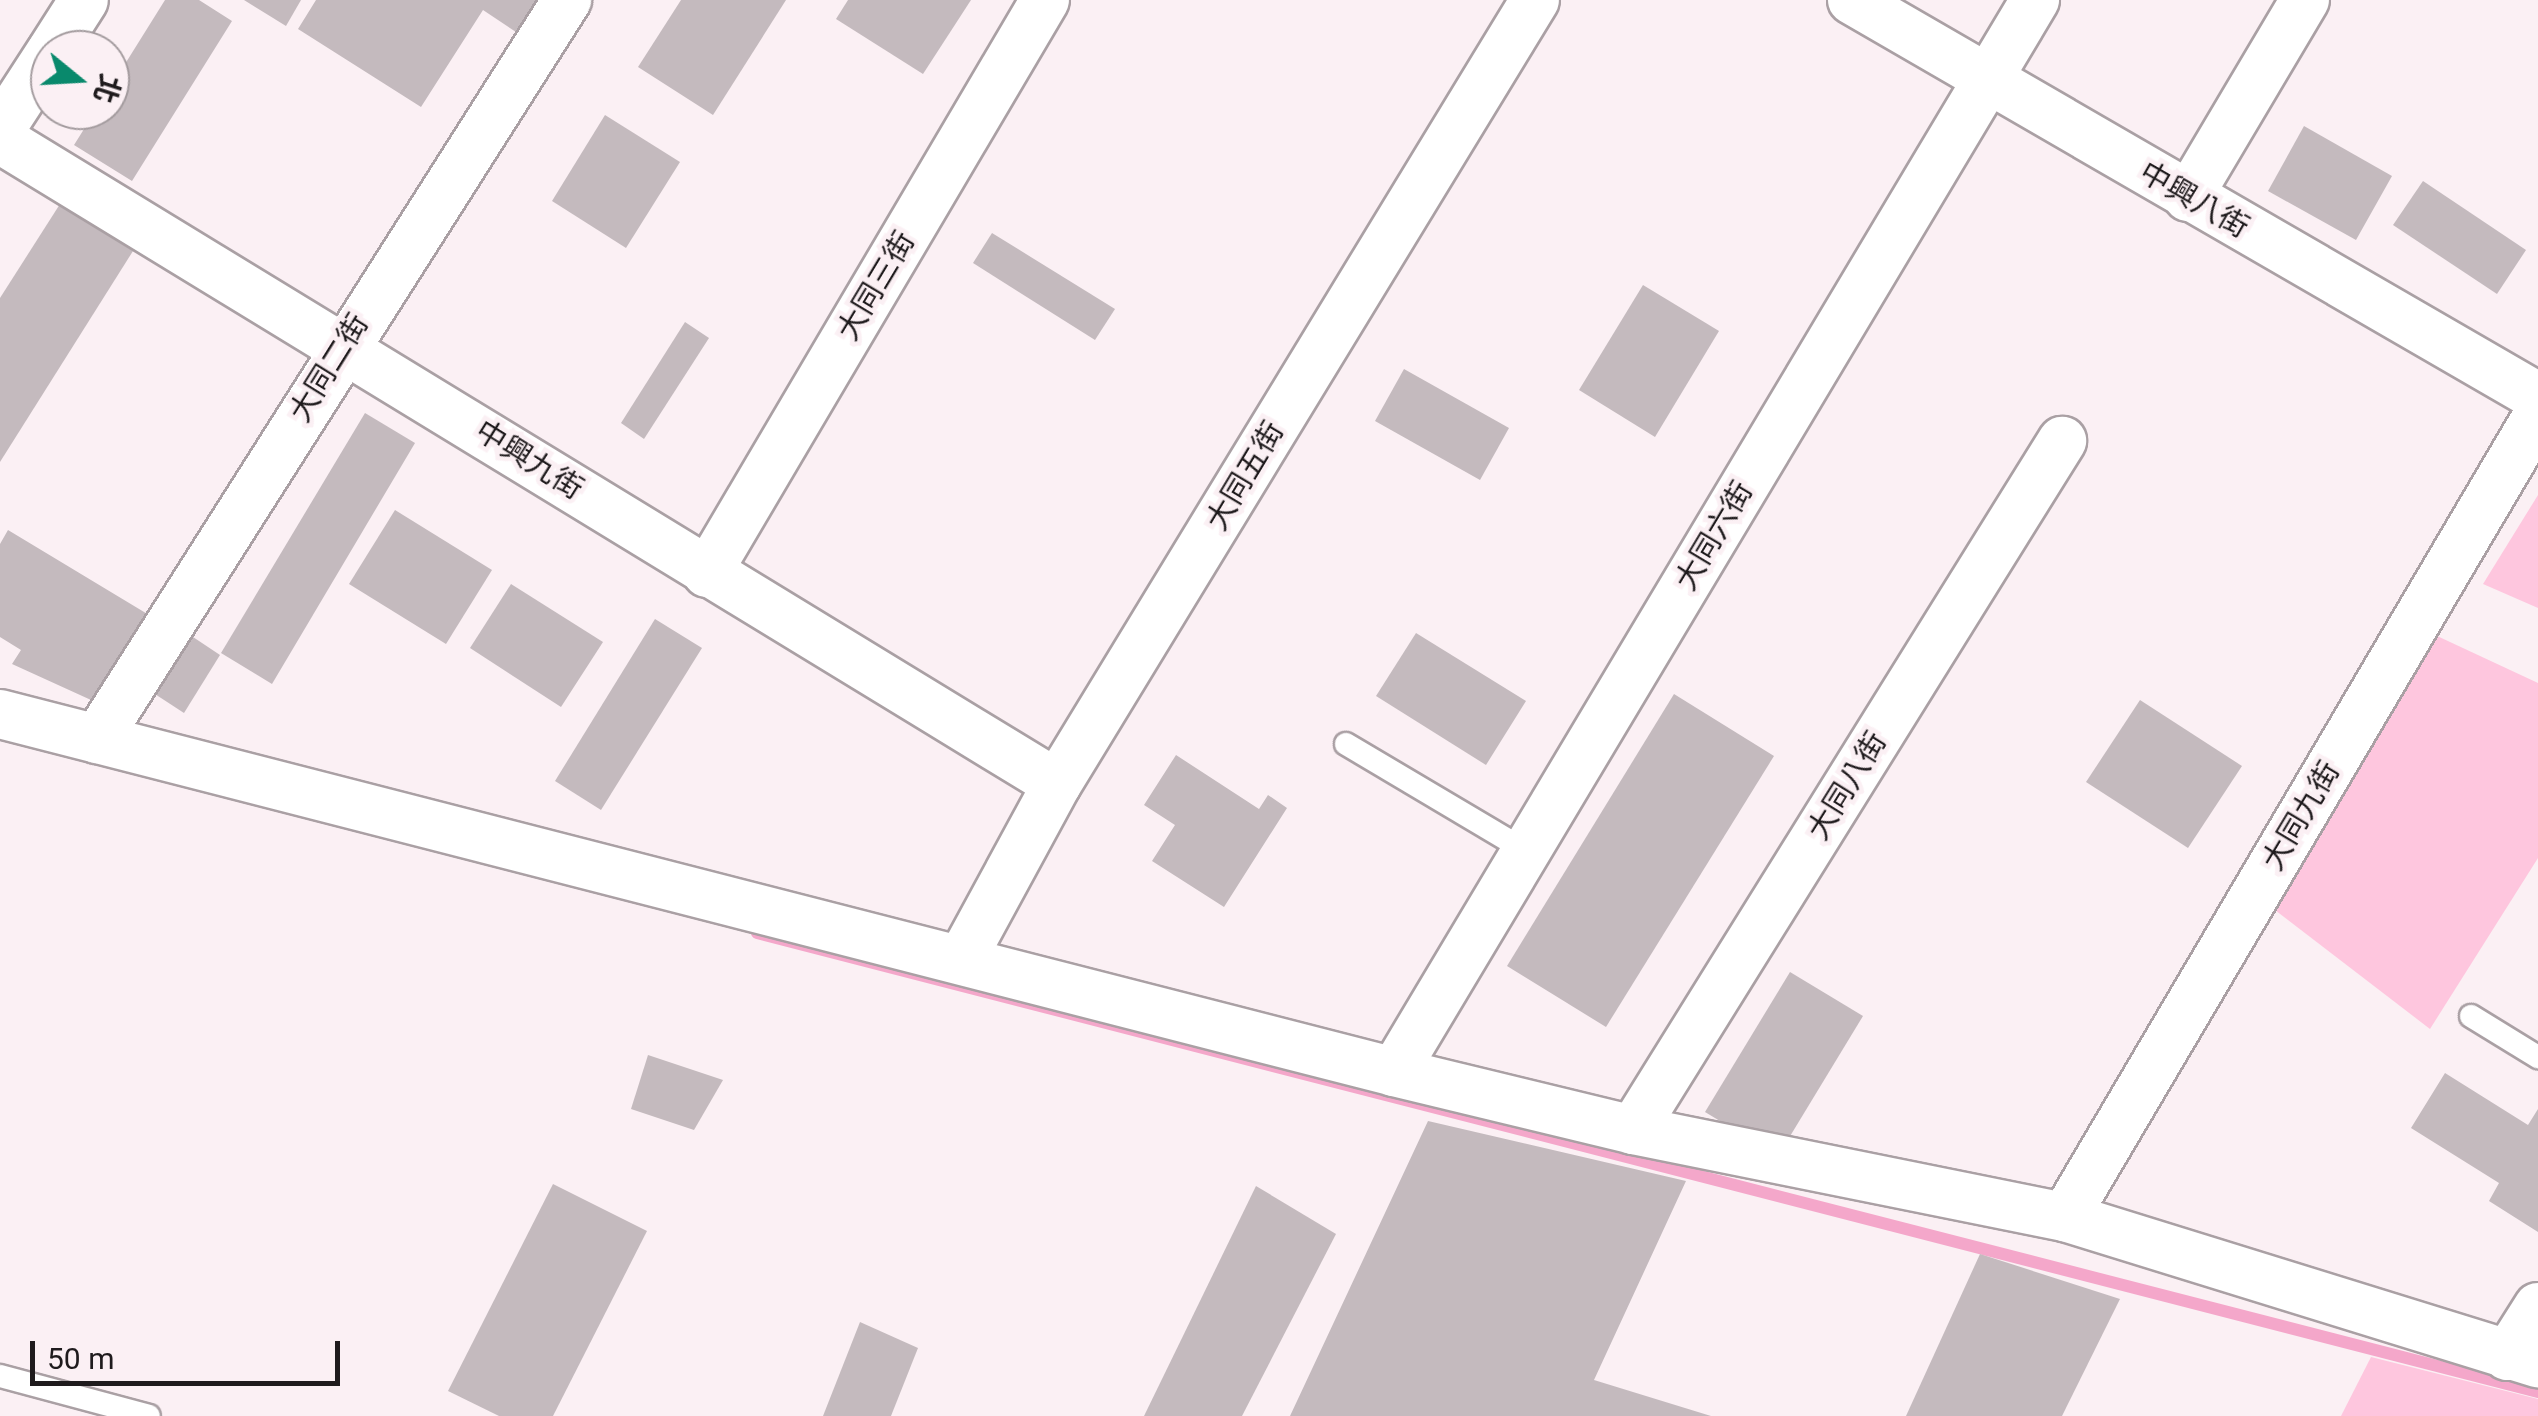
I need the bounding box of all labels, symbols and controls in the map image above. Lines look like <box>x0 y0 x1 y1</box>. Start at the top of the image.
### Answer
north arrow <box>30 30 130 130</box>
text: 北 <box>87 70 127 107</box>
street label: 中興八街 <box>2133 154 2255 246</box>
street label: 大同三街 <box>830 225 922 347</box>
street label: 大同二街 <box>282 308 376 428</box>
street label: 中興九街 <box>469 413 589 507</box>
street label: 大同五街 <box>1199 415 1291 537</box>
street label: 大同六街 <box>1668 475 1760 597</box>
street label: 大同八街 <box>1800 726 1894 846</box>
street label: 大同九街 <box>2255 755 2347 877</box>
scale bar <box>35 1321 345 1383</box>
text: 50 m <box>47 1341 114 1376</box>

